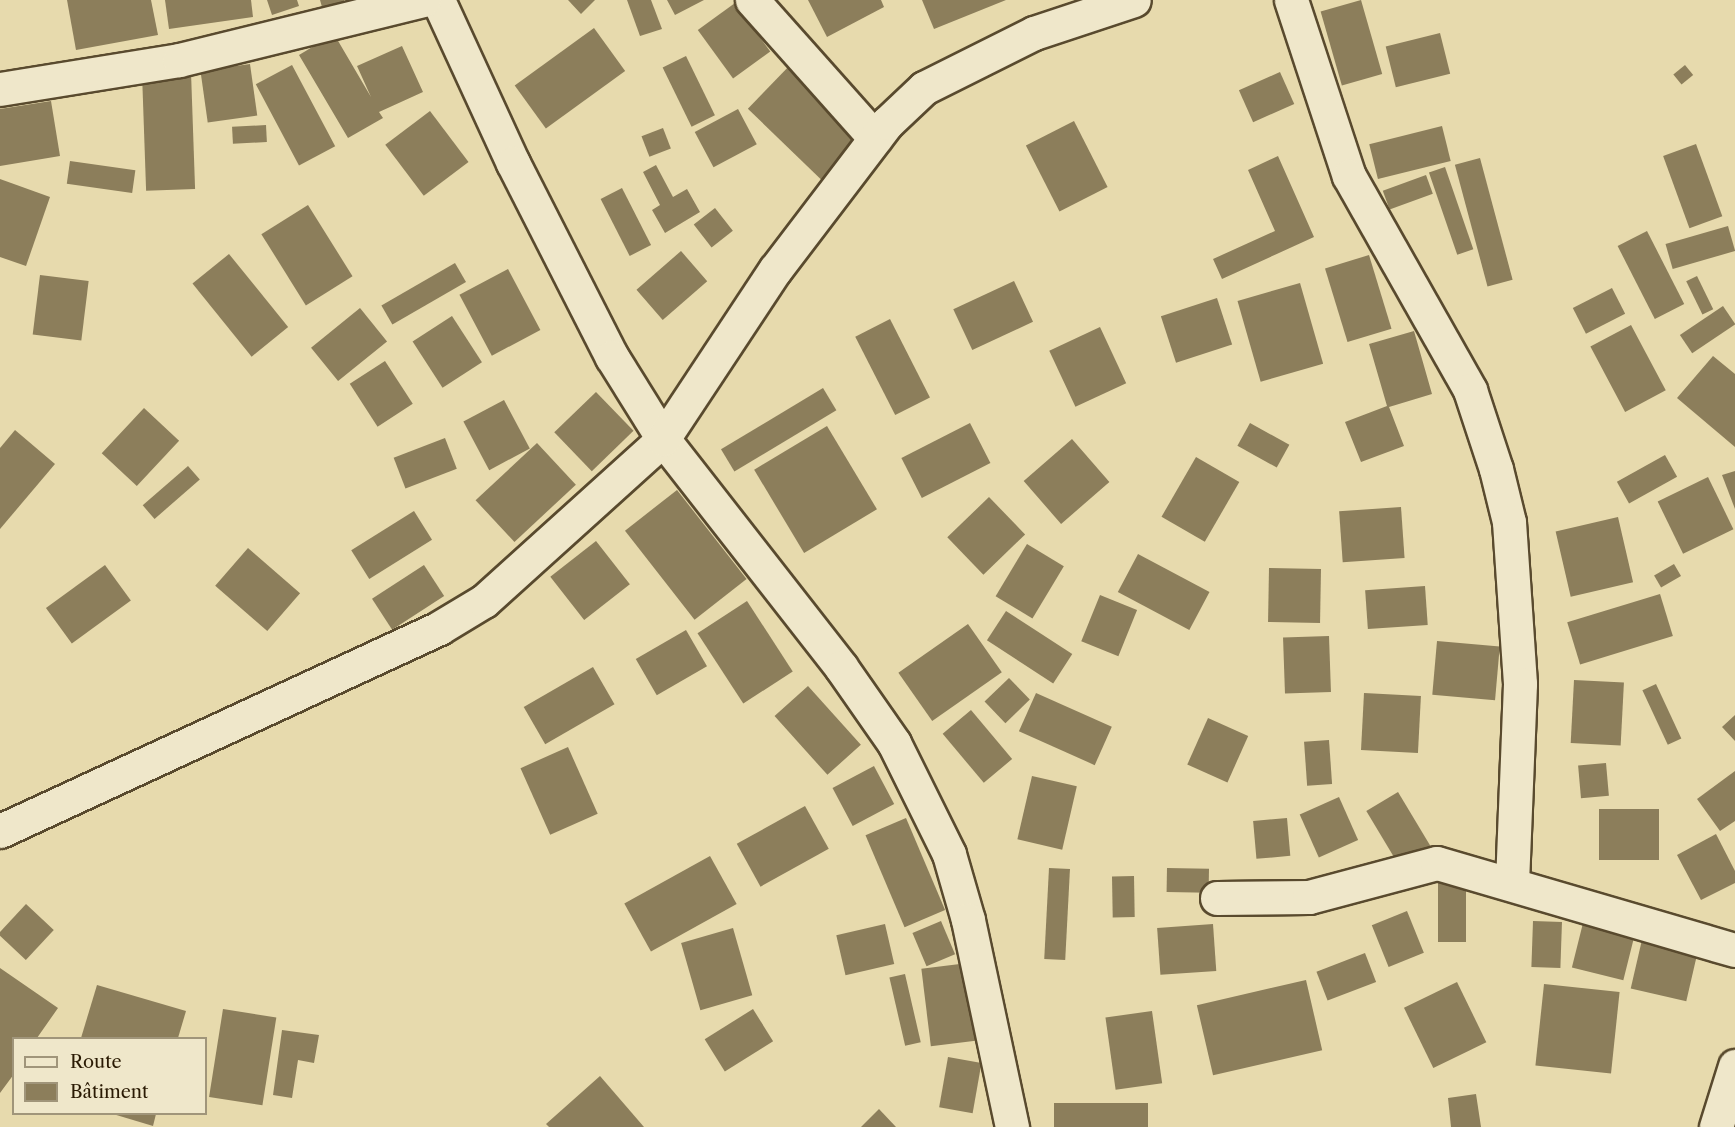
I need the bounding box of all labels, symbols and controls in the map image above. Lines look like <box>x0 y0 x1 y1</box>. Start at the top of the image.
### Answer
legend <box>12 1037 207 1115</box>
text: Route <box>70 1051 122 1073</box>
text: Bâtiment <box>70 1081 148 1103</box>

